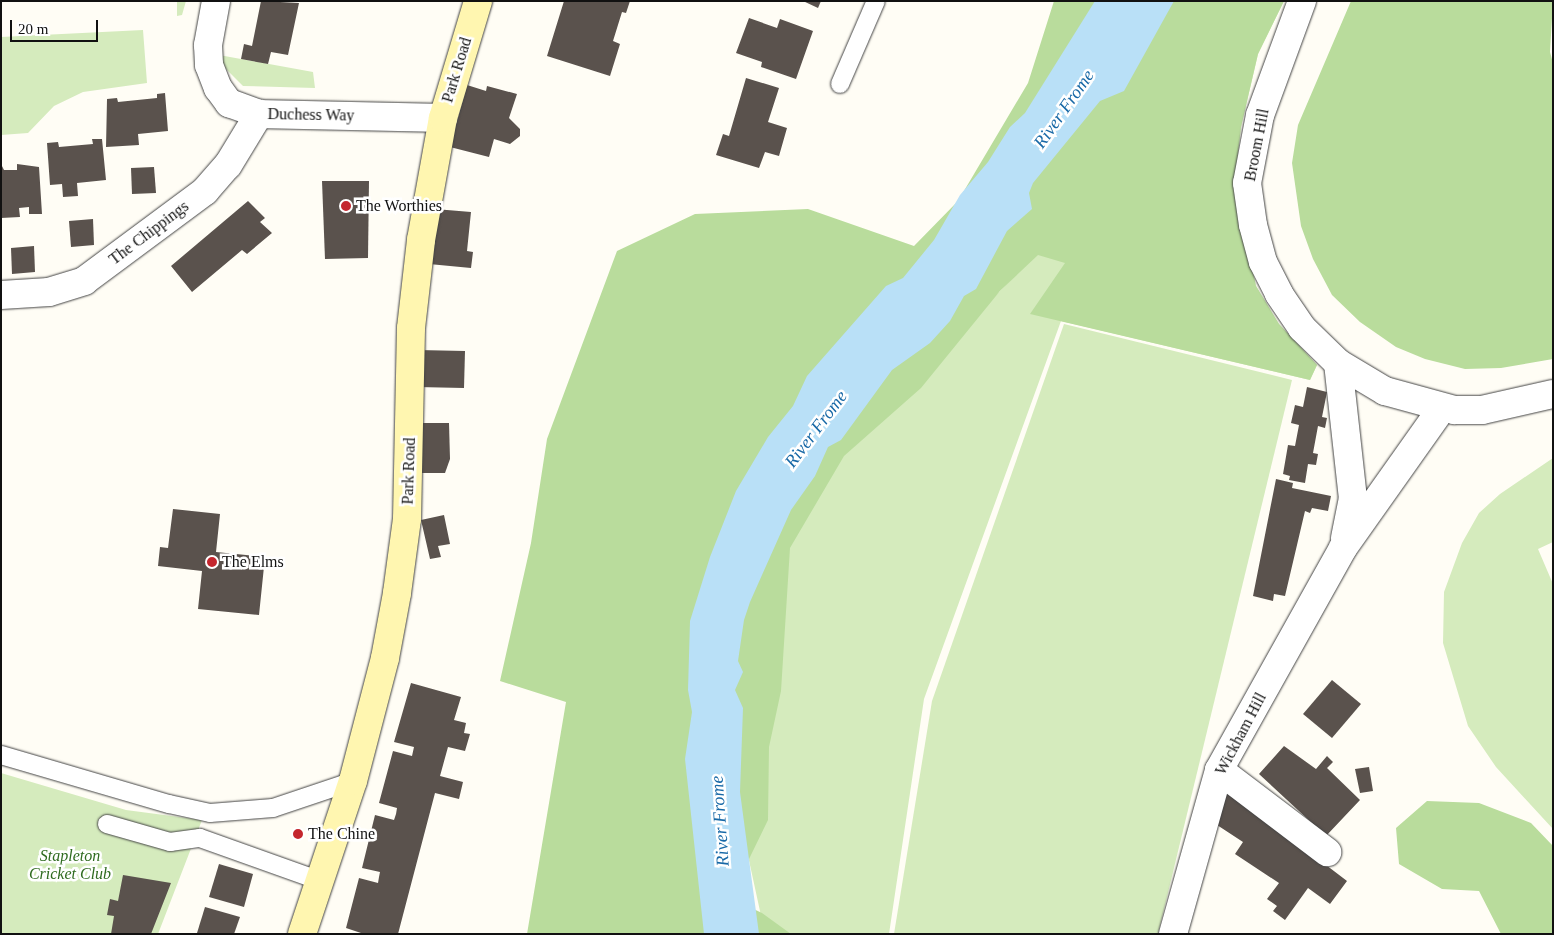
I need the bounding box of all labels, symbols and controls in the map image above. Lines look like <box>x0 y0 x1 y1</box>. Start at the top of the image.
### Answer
scale bar <box>12 10 100 42</box>
text: 20 m <box>18 21 48 37</box>
street label: Park Road <box>438 35 476 105</box>
water label: River Frome <box>1029 66 1099 152</box>
street label: Duchess Way <box>267 105 355 125</box>
street label: Broom Hill <box>1241 107 1273 183</box>
place label: The Worthies <box>356 196 442 216</box>
street label: The Chippings <box>105 197 193 269</box>
marker: The Worthies <box>340 200 352 212</box>
water label: River Frome <box>780 386 852 472</box>
street label: Park Road <box>398 437 420 505</box>
place label: The Elms <box>222 552 284 572</box>
marker: The Elms <box>206 556 218 568</box>
street label: Wickham Hill <box>1211 690 1271 778</box>
water label: River Frome <box>706 775 734 867</box>
place label: The Chine <box>308 824 375 844</box>
marker: The Chine <box>292 828 304 840</box>
park label: Stapleton Cricket Club <box>29 846 111 884</box>

